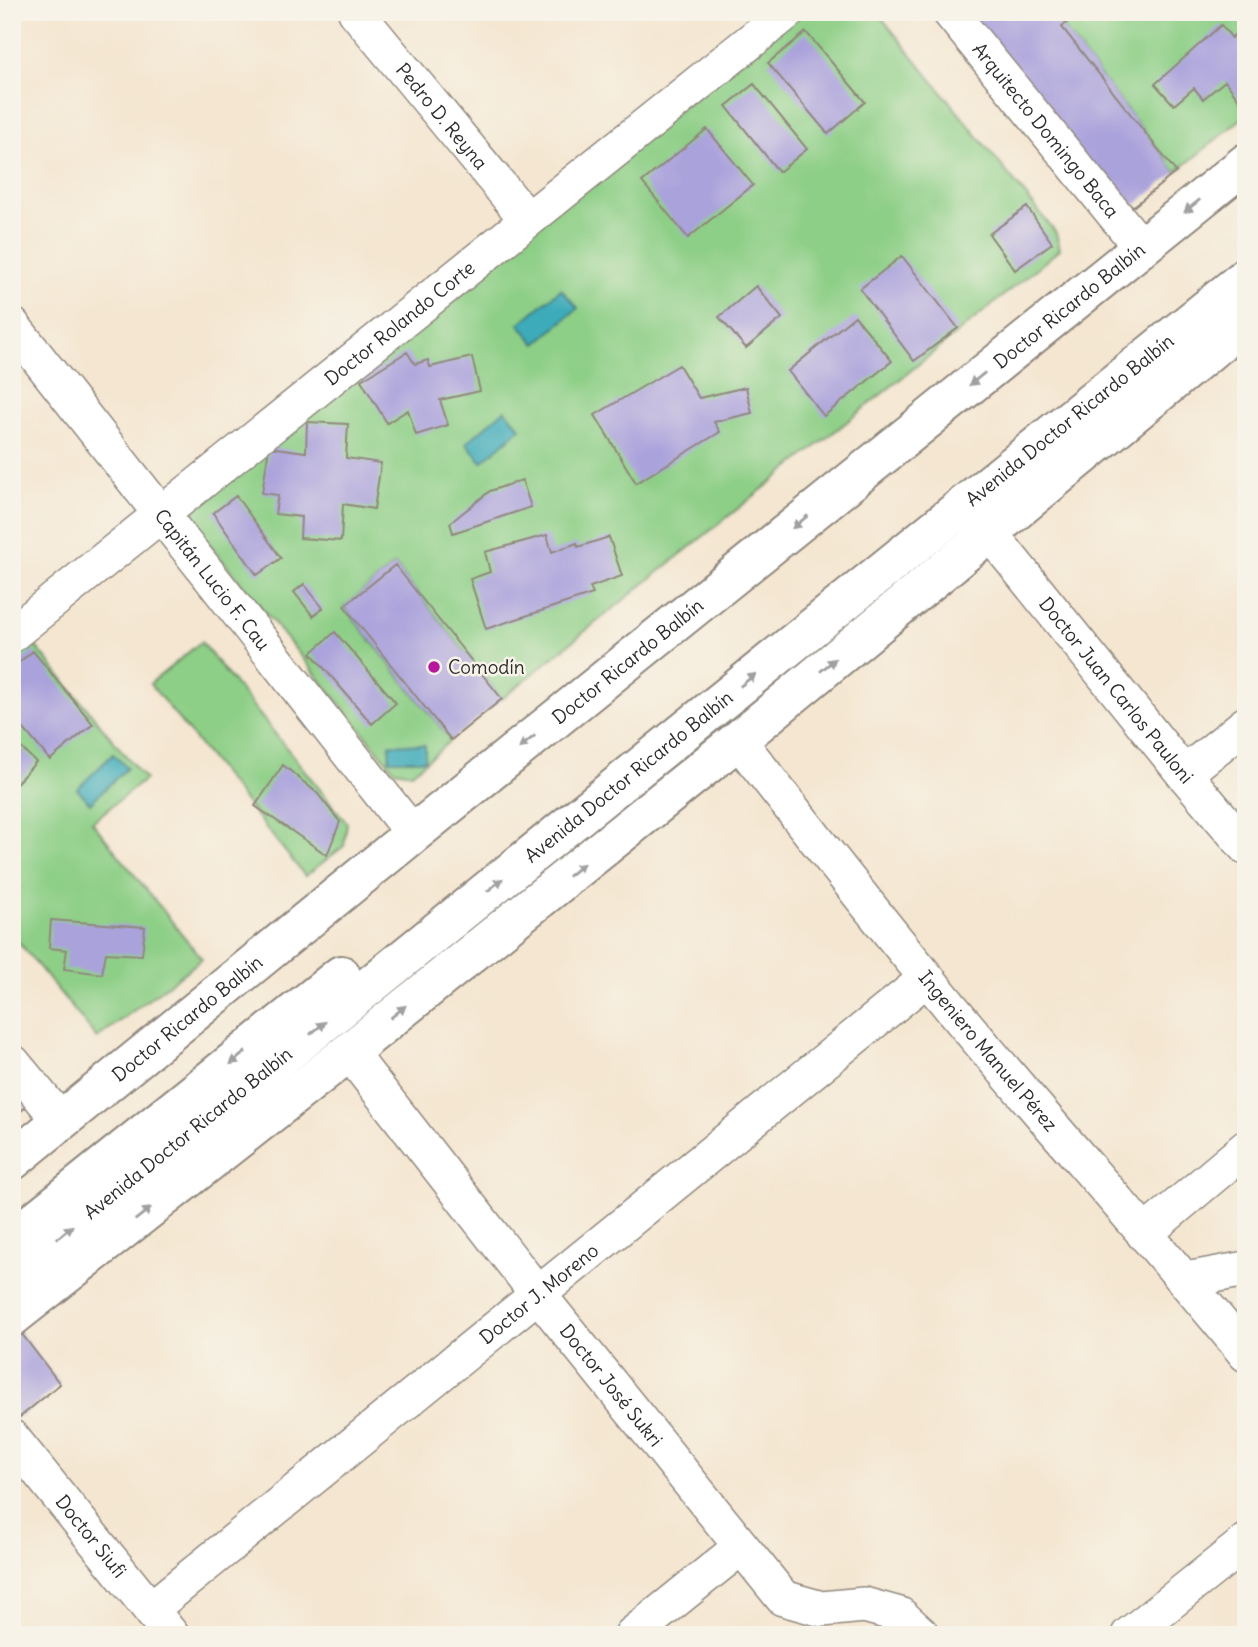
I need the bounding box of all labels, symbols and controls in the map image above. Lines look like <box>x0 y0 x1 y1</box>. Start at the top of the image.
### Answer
street label: Arquitecto Domingo Baca <box>968 37 1124 223</box>
street label: Pedro D. Reyna <box>391 58 493 174</box>
one-way arrow <box>1184 198 1201 213</box>
street label: Doctor Ricardo Balbín <box>989 237 1150 374</box>
street label: Doctor Rolando Corte <box>320 255 479 390</box>
street label: Avenida Doctor Ricardo Balbín <box>961 328 1178 511</box>
one-way arrow <box>968 372 986 386</box>
street label: Capitán Lucio F. Cau <box>149 504 276 655</box>
one-way arrow <box>791 514 808 529</box>
street label: Doctor Juan Carlos Pauloni <box>1034 592 1199 788</box>
street label: Doctor Ricardo Balbín <box>547 593 708 729</box>
place label: Comodín <box>448 655 525 679</box>
one-way arrow <box>820 658 837 673</box>
marker: Comodín <box>426 659 442 675</box>
one-way arrow <box>739 672 757 687</box>
street label: Avenida Doctor Ricardo Balbín <box>520 685 737 868</box>
one-way arrow <box>519 734 537 749</box>
one-way arrow <box>567 863 584 878</box>
one-way arrow <box>486 877 504 892</box>
street label: Doctor Ricardo Balbín <box>107 950 267 1087</box>
street label: Ingeniero Manuel Pérez <box>914 966 1063 1136</box>
one-way arrow <box>389 1005 407 1020</box>
one-way arrow <box>309 1020 327 1035</box>
street label: Avenida Doctor Ricardo Balbín <box>79 1042 297 1224</box>
one-way arrow <box>229 1050 246 1065</box>
one-way arrow <box>133 1207 151 1222</box>
one-way arrow <box>56 1225 74 1240</box>
street label: Doctor J. Moreno <box>475 1238 603 1349</box>
street label: Doctor José Sukri <box>555 1319 668 1451</box>
street label: Doctor Siufi <box>50 1490 132 1582</box>

